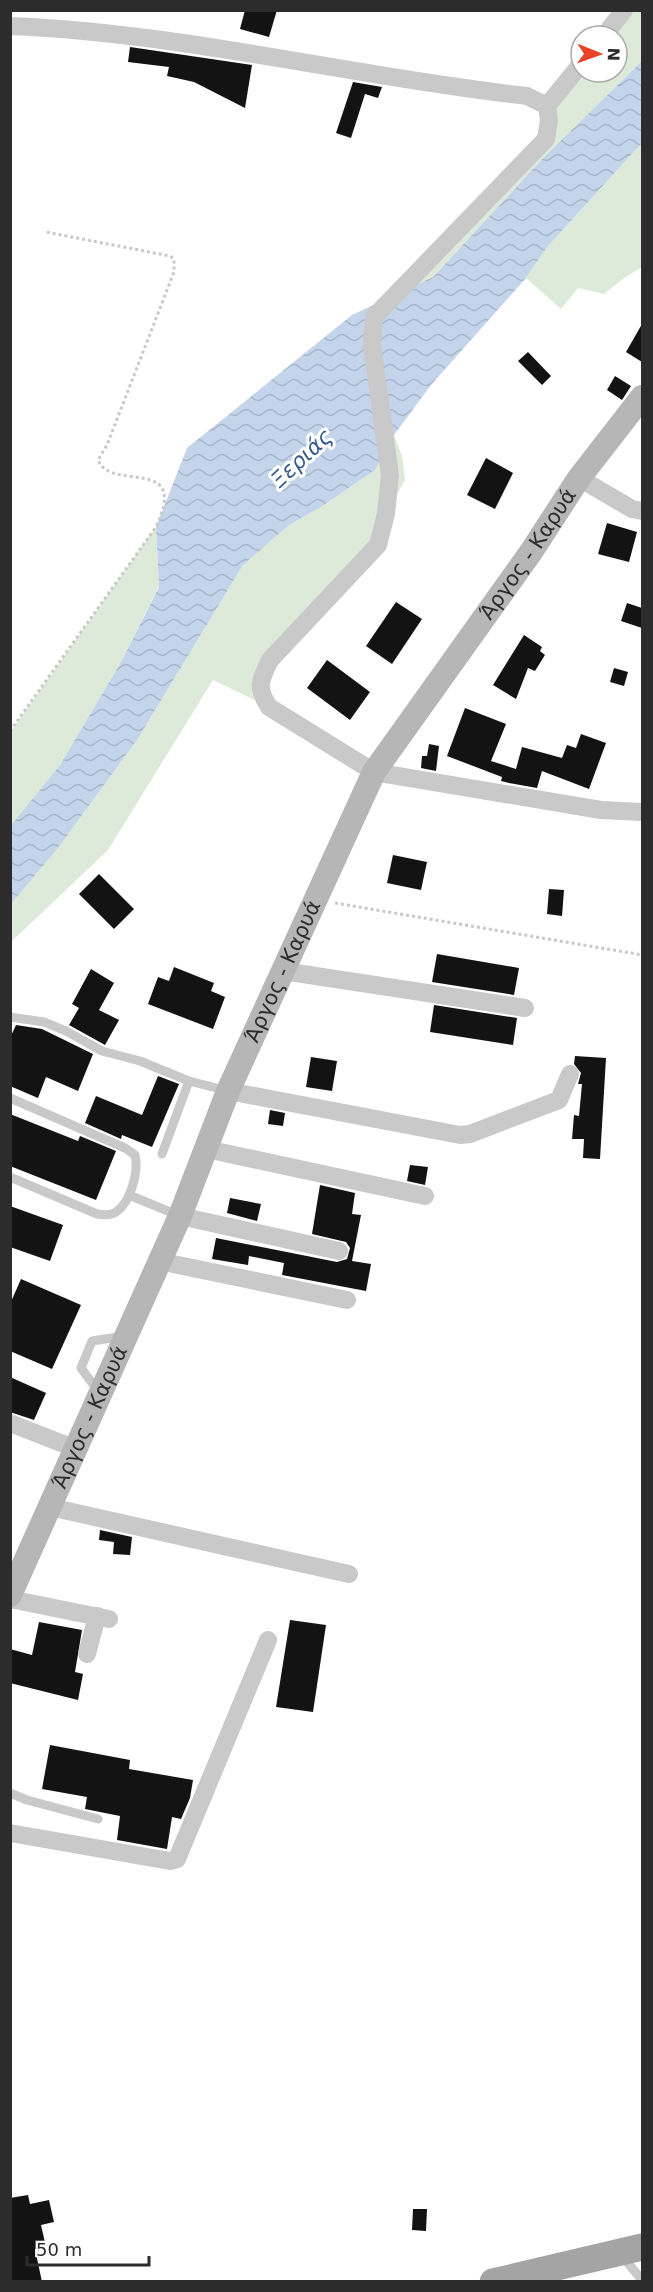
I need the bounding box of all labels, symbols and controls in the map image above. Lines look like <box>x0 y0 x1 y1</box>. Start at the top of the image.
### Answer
north arrow <box>569 24 629 84</box>
text: N <box>604 47 623 61</box>
water label: Ξεριάς <box>266 424 337 493</box>
street label: Άργος - Καρυά <box>475 484 581 624</box>
street label: Άργος - Καρυά <box>240 896 326 1046</box>
street label: Άργος - Καρυά <box>47 1342 132 1492</box>
scale bar <box>27 2229 148 2267</box>
text: 50 m <box>36 2239 82 2260</box>

